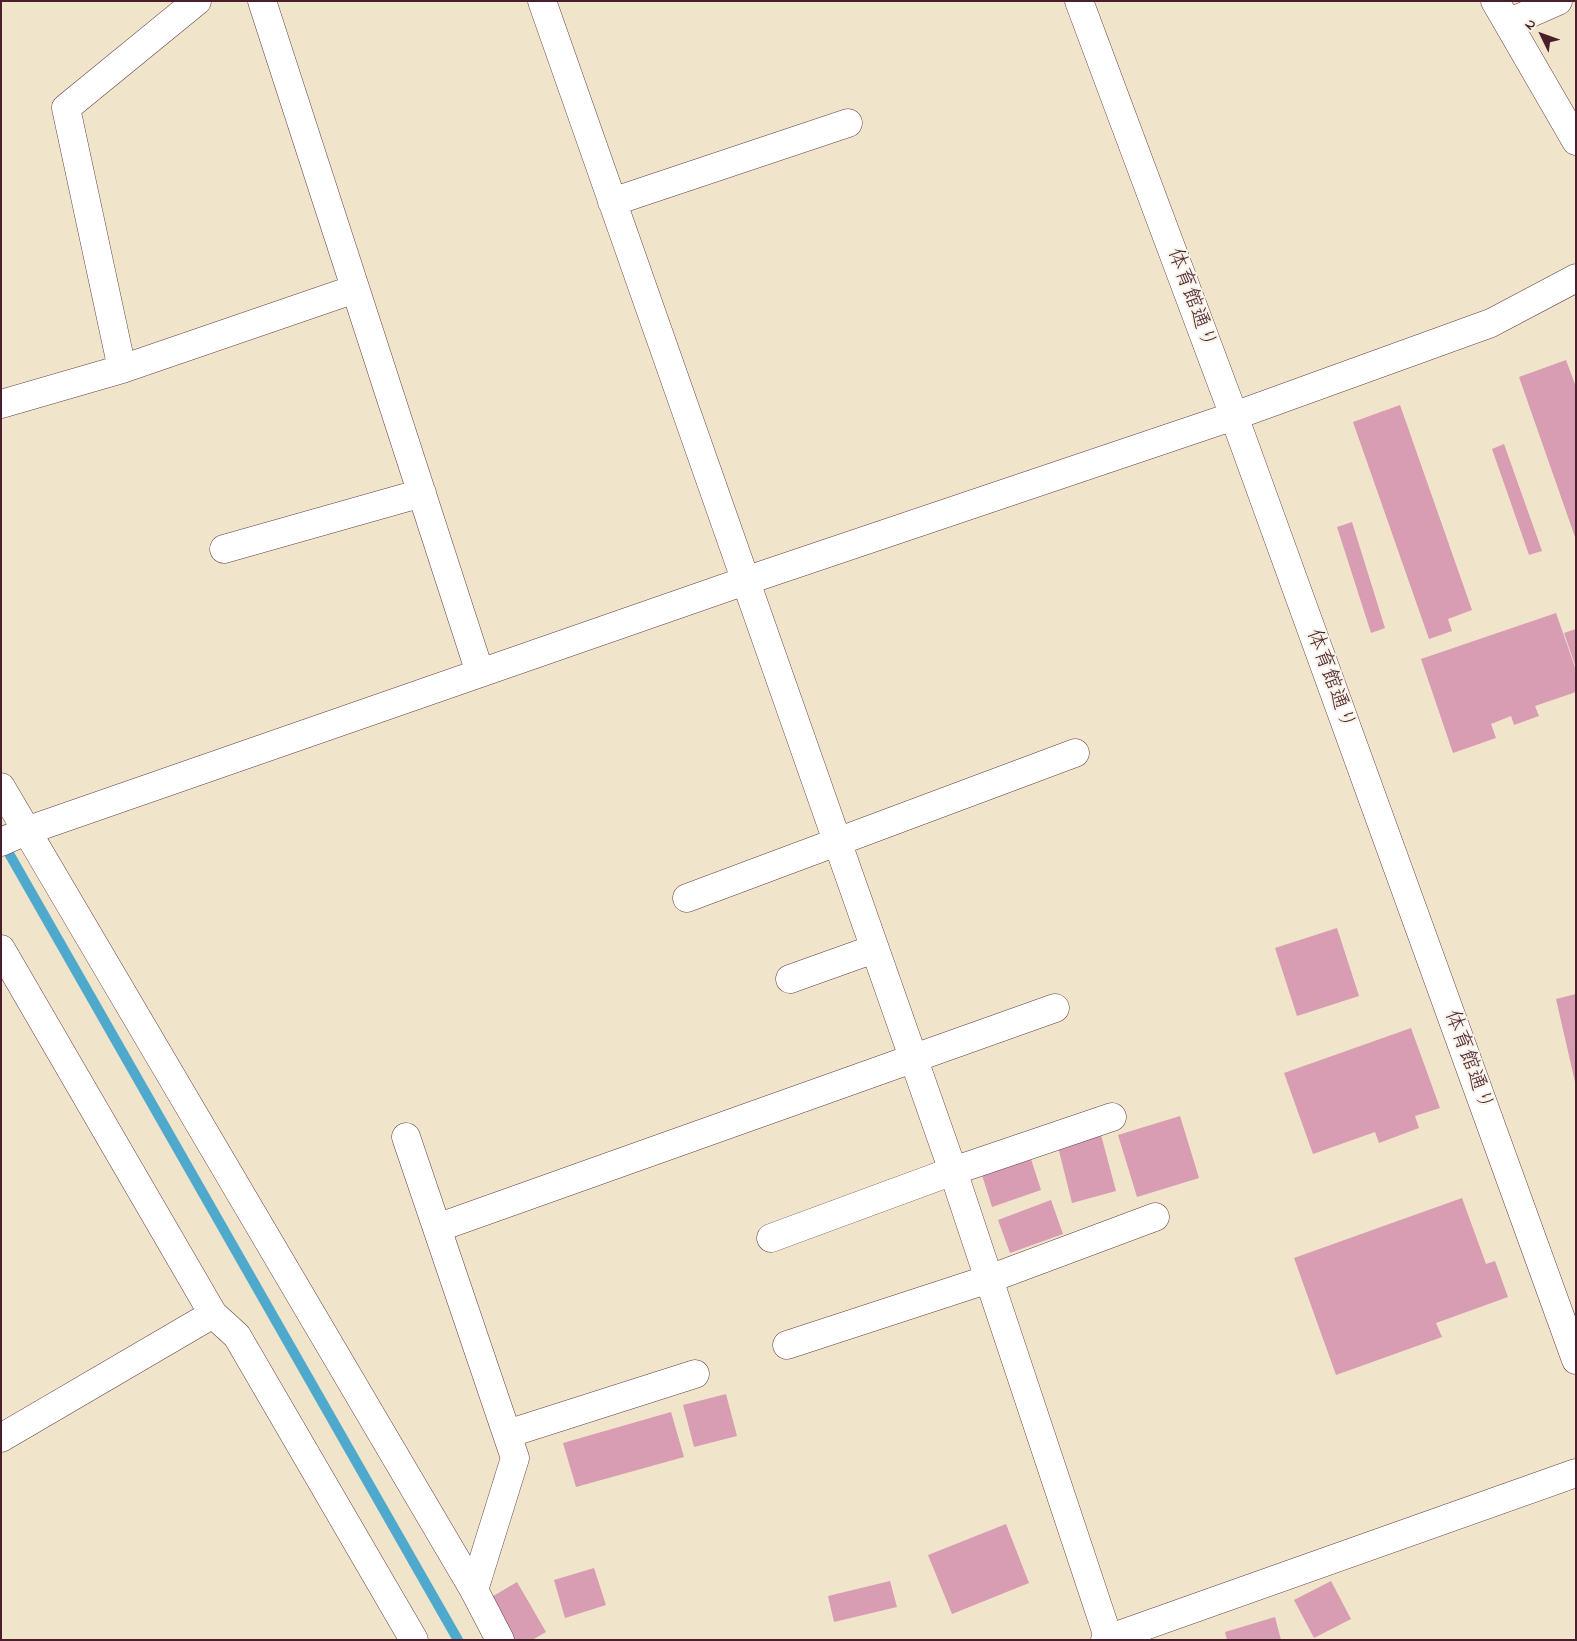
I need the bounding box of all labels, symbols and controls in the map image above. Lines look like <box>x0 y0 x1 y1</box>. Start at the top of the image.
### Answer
north arrow <box>1517 10 1567 60</box>
text: N <box>1520 14 1541 35</box>
street label: 体育館通り <box>1160 245 1220 353</box>
street label: 体育館通り <box>1299 626 1359 734</box>
street label: 体育館通り <box>1437 1007 1497 1115</box>

